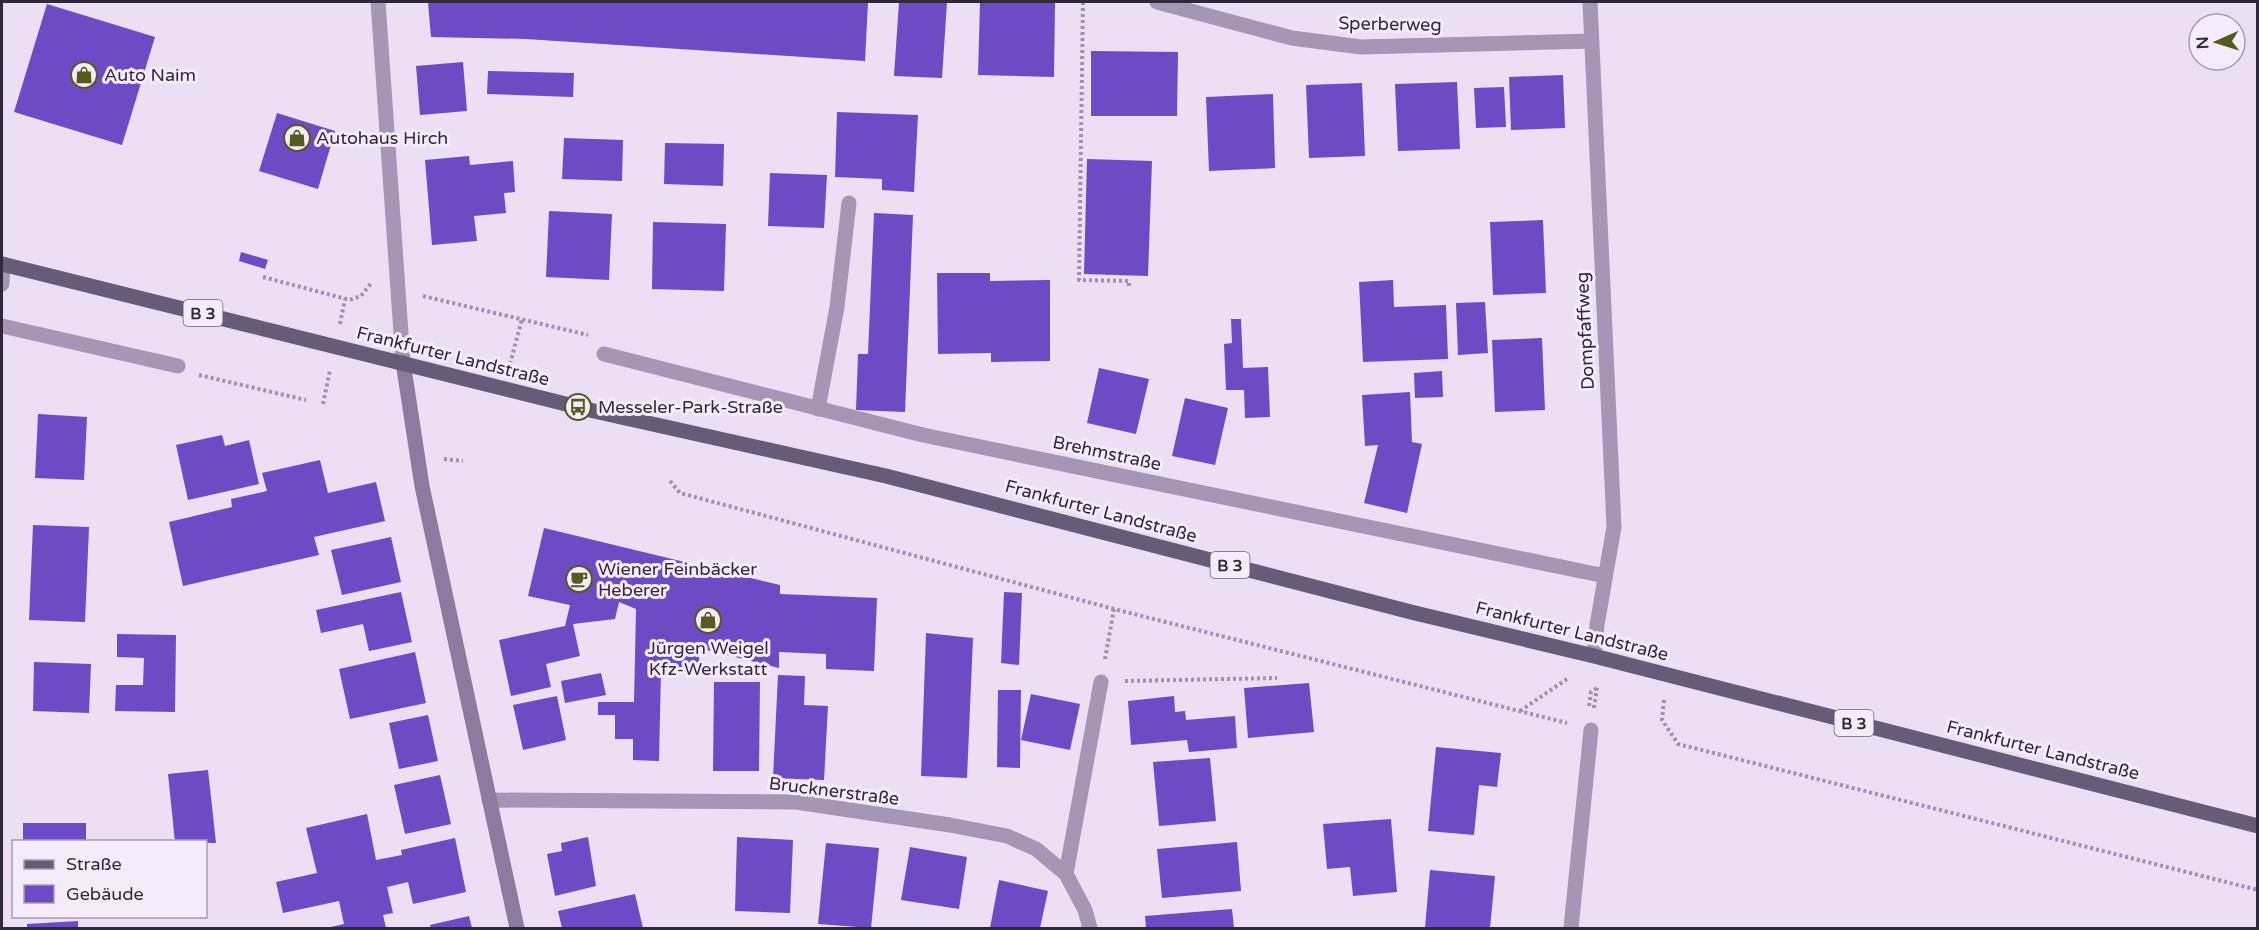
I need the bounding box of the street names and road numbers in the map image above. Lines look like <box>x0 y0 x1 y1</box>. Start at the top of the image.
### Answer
street label: Sperberweg <box>1338 12 1442 36</box>
street label: Dompfaffweg <box>1571 272 1599 390</box>
road number: B 3 <box>184 300 222 326</box>
street label: Frankfurter Landstraße <box>354 321 552 391</box>
street label: Brehmstraße <box>1051 431 1163 475</box>
street label: Frankfurter Landstraße <box>1003 475 1199 547</box>
road number: B 3 <box>1210 552 1250 578</box>
street label: Frankfurter Landstraße <box>1473 596 1671 666</box>
road number: B 3 <box>1834 710 1874 736</box>
street label: Frankfurter Landstraße <box>1944 715 2142 785</box>
street label: Brucknerstraße <box>768 772 900 810</box>

